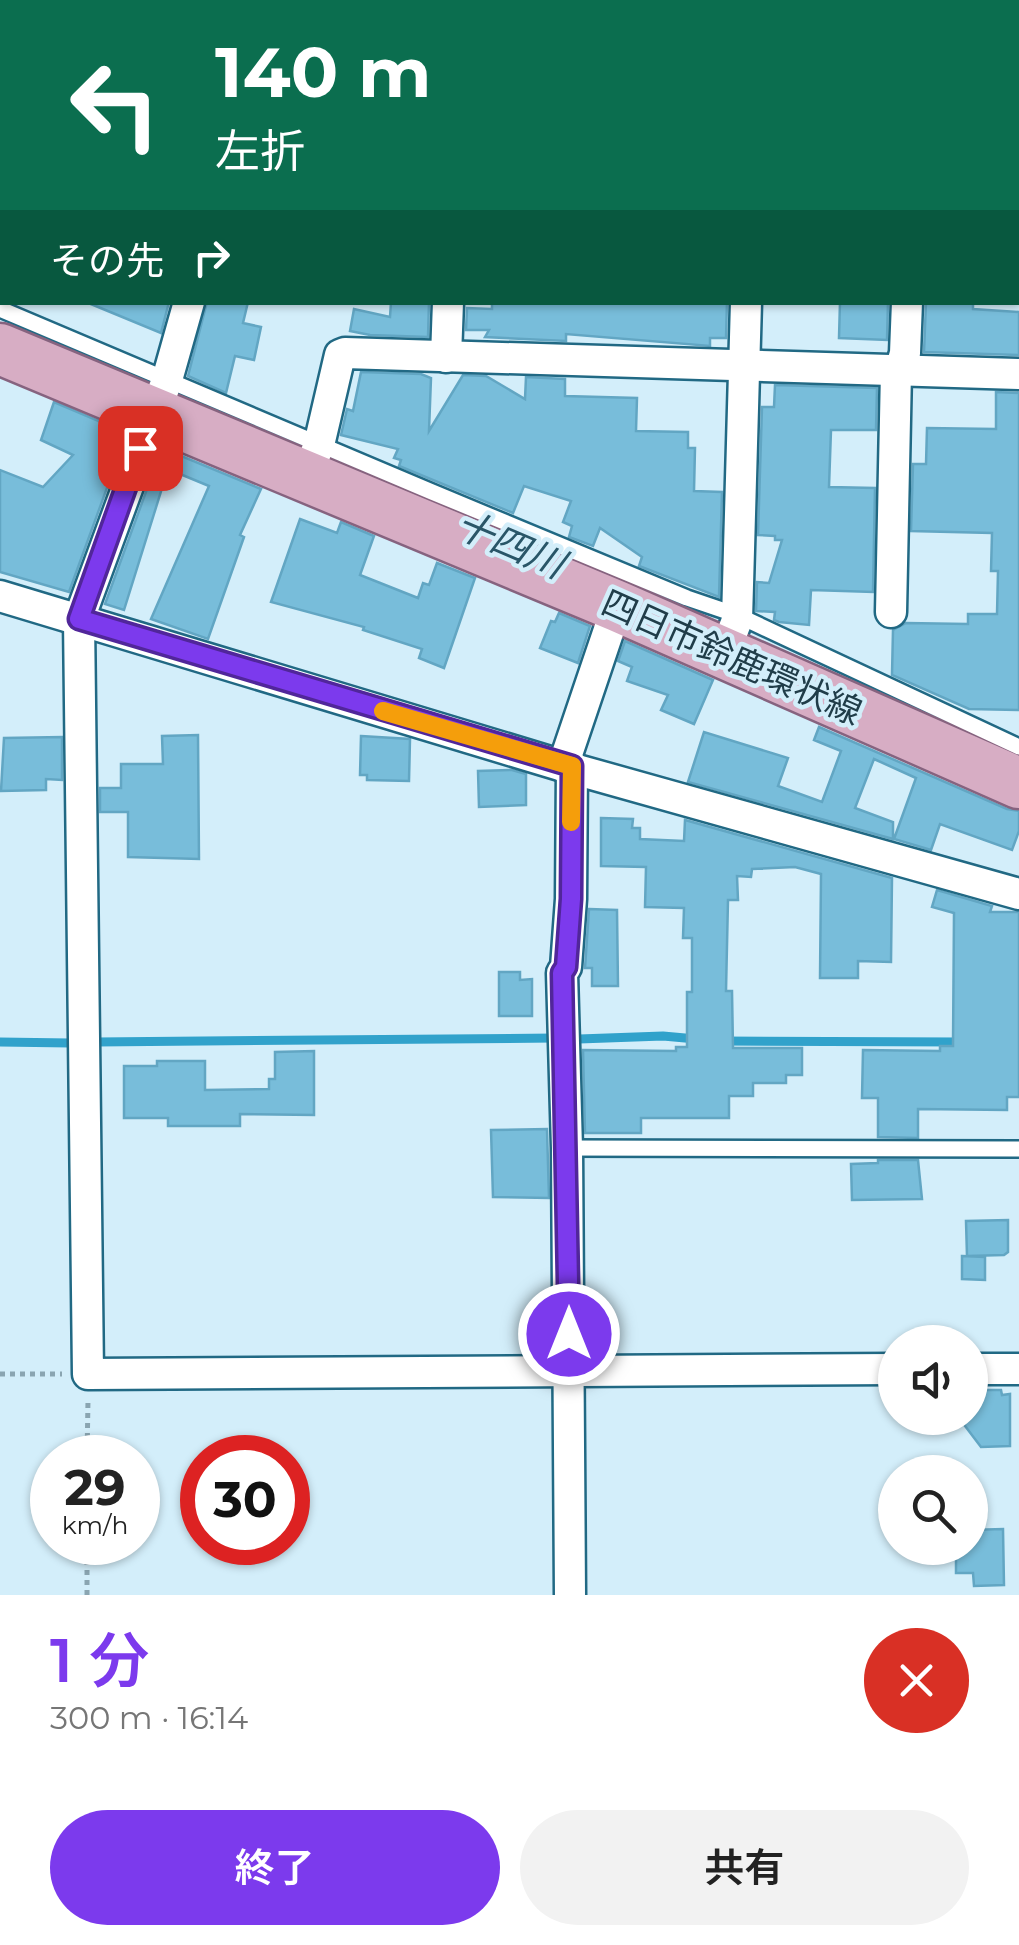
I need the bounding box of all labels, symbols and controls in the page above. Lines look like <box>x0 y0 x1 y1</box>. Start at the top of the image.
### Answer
text: 140 m <box>215 29 431 115</box>
icon: left <box>50 40 180 170</box>
text: 左折 <box>215 123 305 178</box>
icon: right <box>184 230 239 285</box>
text: その先 <box>50 237 164 284</box>
pin <box>98 406 183 491</box>
icon: arrive <box>113 421 168 476</box>
water label: 十四川 <box>448 500 575 589</box>
street label: 四日市鈴鹿環状線 <box>595 580 869 734</box>
position arrow <box>517 1282 621 1386</box>
map controls <box>878 1325 988 1565</box>
button: sound <box>878 1325 988 1435</box>
speed limit sign: 30 <box>180 1435 310 1565</box>
button: search <box>878 1455 988 1565</box>
text: 29 <box>64 1457 126 1518</box>
text: km/h <box>62 1510 128 1540</box>
text: 1 分 <box>50 1624 149 1697</box>
button: close <box>864 1628 969 1733</box>
text: 300 m · 16:14 <box>50 1698 248 1737</box>
button: 終了 <box>50 1810 500 1925</box>
button: 共有 <box>520 1810 969 1925</box>

